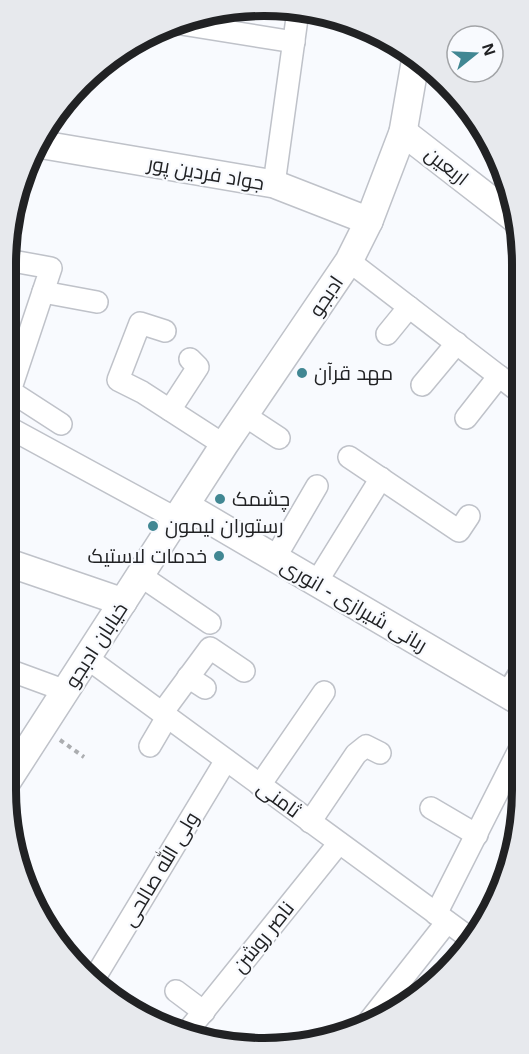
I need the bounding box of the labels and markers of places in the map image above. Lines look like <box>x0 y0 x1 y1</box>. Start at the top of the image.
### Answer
place label: مهد قرآن <box>314 362 393 386</box>
marker: مهد قرآن <box>295 366 309 380</box>
place label: چشمک <box>232 488 290 512</box>
marker: چشمک <box>213 492 227 506</box>
place label: رستوران لیمون <box>165 515 284 539</box>
marker: رستوران لیمون <box>146 519 160 533</box>
place label: خدمات لاستیک <box>88 545 207 567</box>
marker: خدمات لاستیک <box>212 549 226 563</box>

